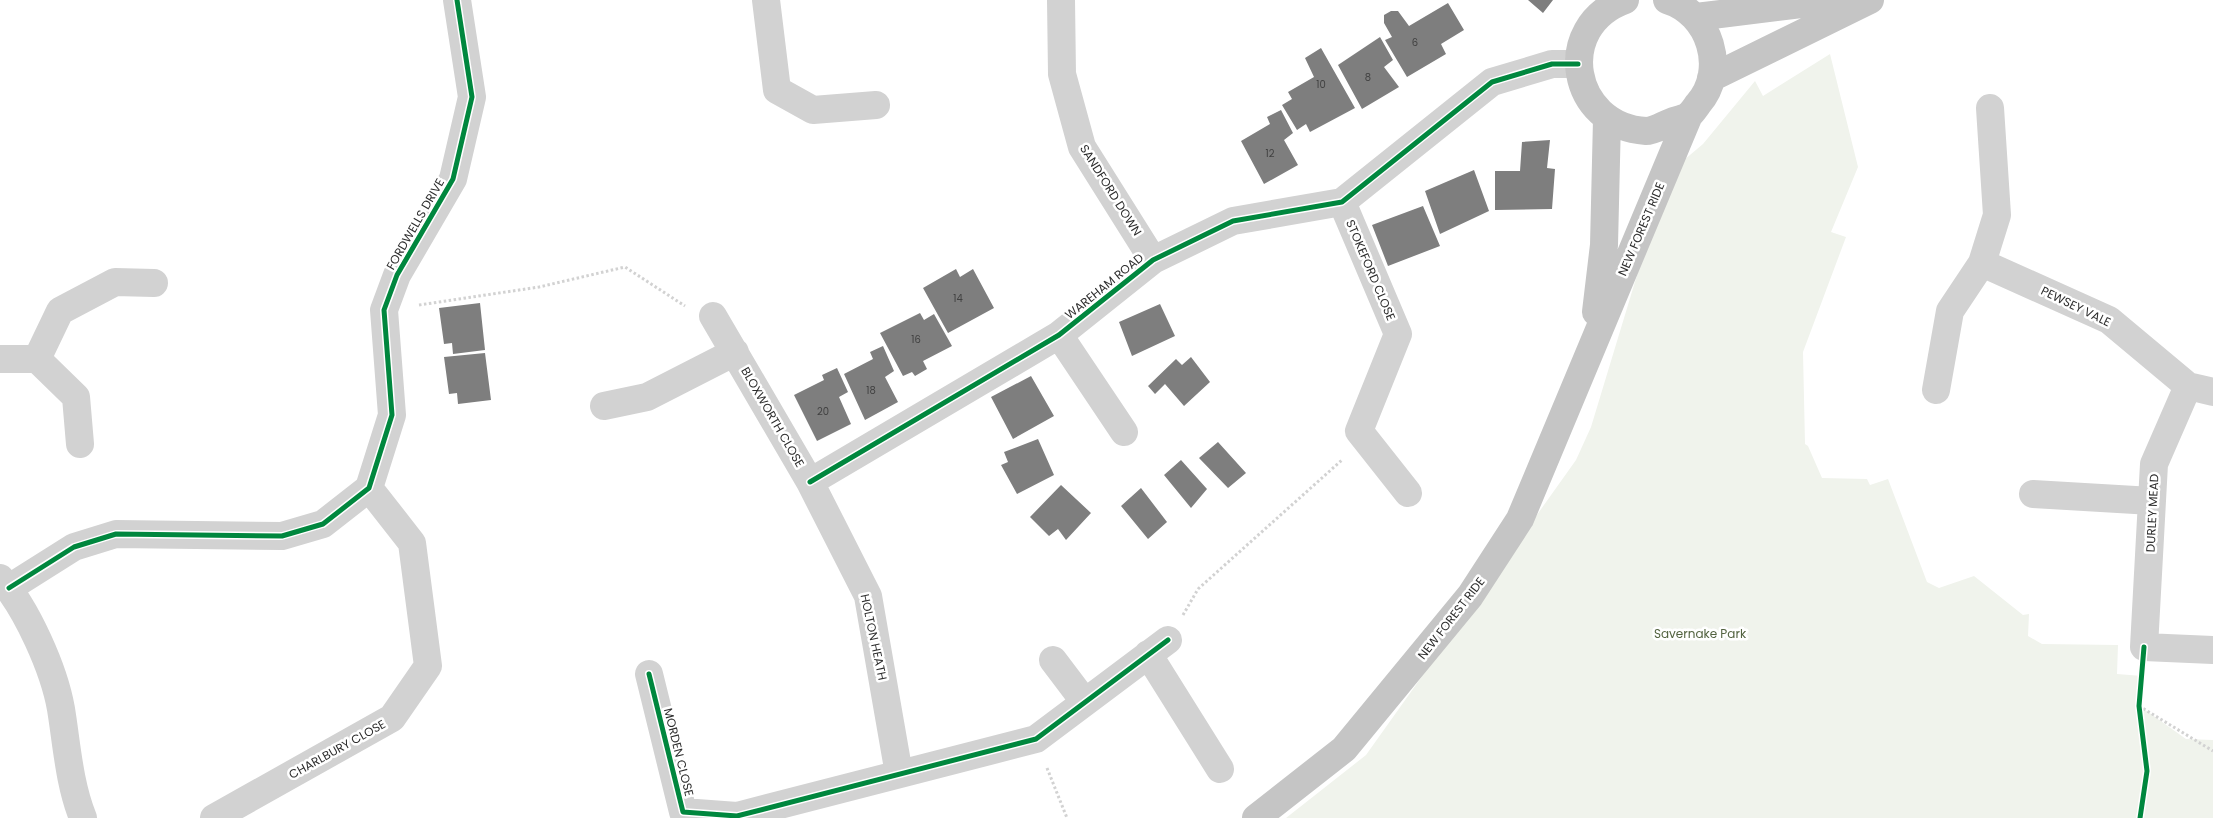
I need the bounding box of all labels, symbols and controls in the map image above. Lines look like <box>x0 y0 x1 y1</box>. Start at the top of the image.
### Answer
house number: 6 <box>1412 35 1418 50</box>
house number: 8 <box>1365 70 1371 85</box>
house number: 10 <box>1316 77 1326 92</box>
street label: SANDFORD DOWN <box>1076 141 1146 239</box>
house number: 12 <box>1266 146 1275 161</box>
street label: FORDWELLS DRIVE <box>382 175 448 273</box>
street label: NEW FOREST RIDE <box>1614 180 1668 278</box>
street label: STOKEFORD CLOSE <box>1342 217 1400 323</box>
street label: WAREHAM ROAD <box>1061 249 1147 323</box>
street label: PEWSEY VALE <box>2038 282 2114 330</box>
house number: 14 <box>953 291 963 306</box>
house number: 16 <box>911 332 921 347</box>
street label: BLOXWORTH CLOSE <box>737 364 809 470</box>
house number: 18 <box>866 383 876 398</box>
house number: 20 <box>817 404 829 419</box>
street label: DURLEY MEAD <box>2141 473 2163 553</box>
street label: NEW FOREST RIDE <box>1413 573 1489 663</box>
street label: HOLTON HEATH <box>857 592 891 682</box>
park label: Savernake Park <box>1654 625 1747 642</box>
street label: MORDEN CLOSE <box>660 706 698 798</box>
street label: CHARLBURY CLOSE <box>286 715 388 783</box>

